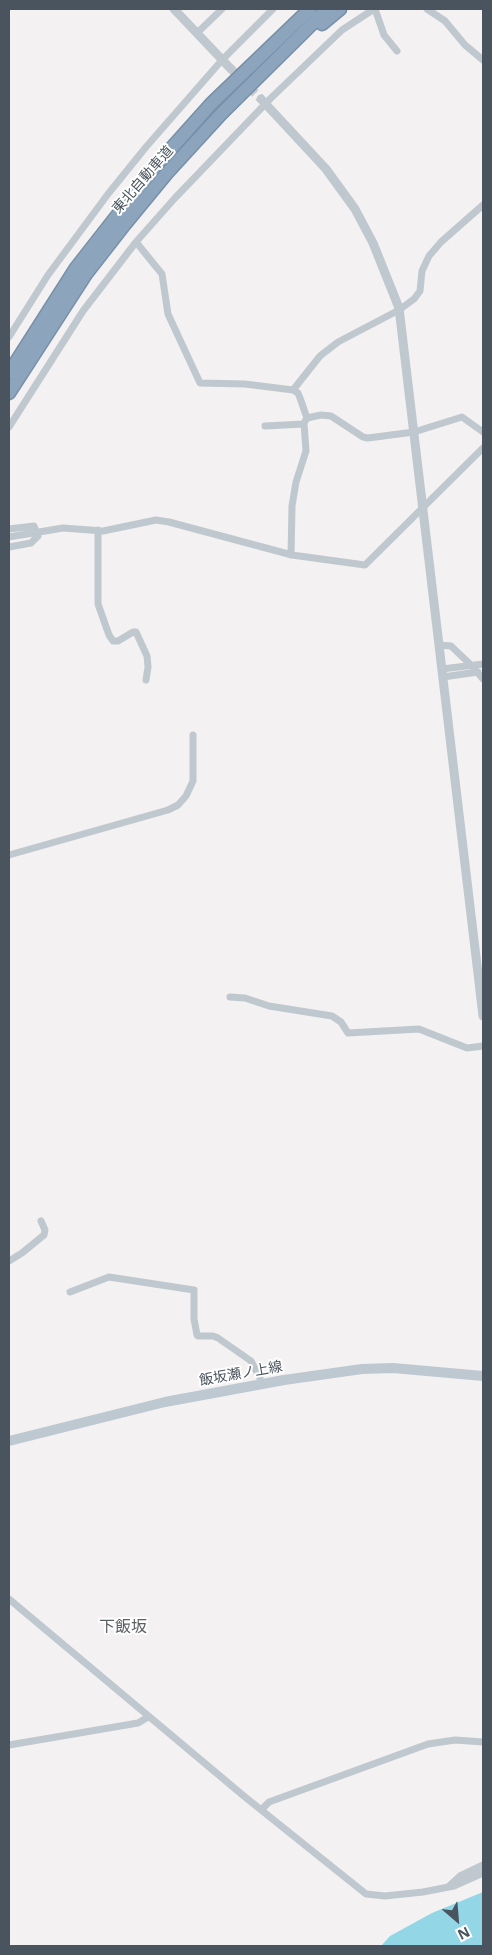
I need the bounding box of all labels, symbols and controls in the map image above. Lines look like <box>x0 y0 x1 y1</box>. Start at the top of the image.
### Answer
street label: 東北自動車道 <box>109 143 177 217</box>
street label: 飯坂瀬ノ上線 <box>198 1358 284 1390</box>
district label: 下飯坂 <box>99 1617 147 1637</box>
north arrow <box>432 1895 482 1945</box>
text: N <box>455 1923 473 1945</box>

